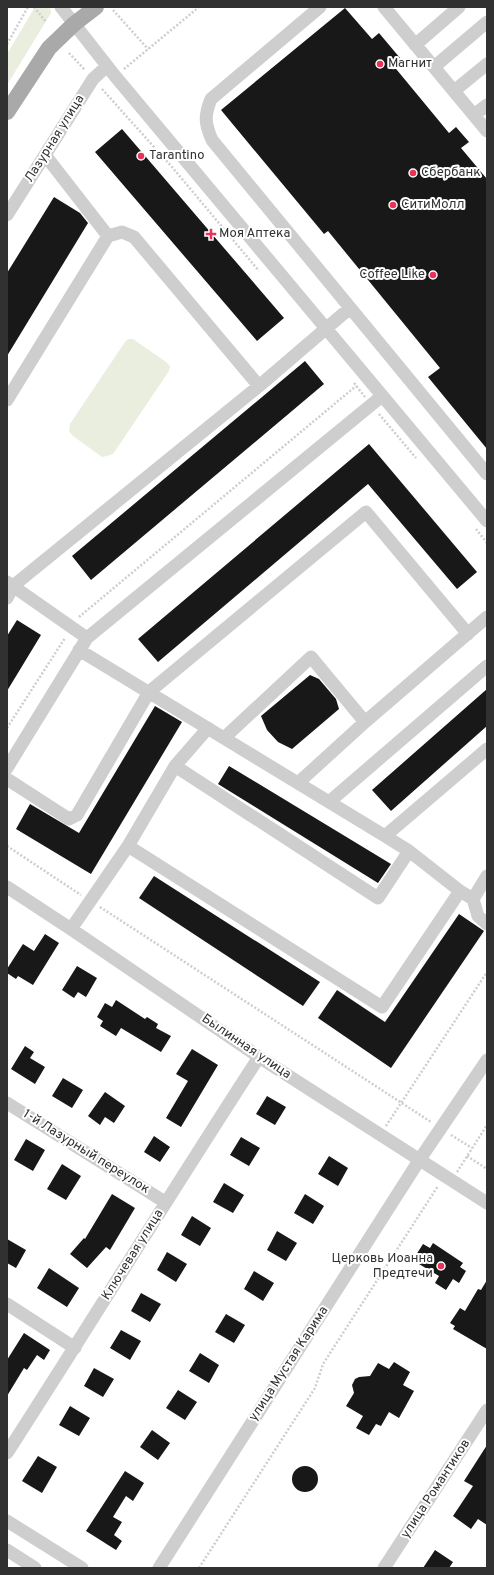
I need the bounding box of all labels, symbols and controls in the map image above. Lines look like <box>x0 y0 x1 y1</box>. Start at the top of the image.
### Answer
place label: Магнит <box>388 56 432 72</box>
marker: Магнит <box>375 59 385 69</box>
street label: Лазурная улица <box>22 92 88 186</box>
place label: Tarantino <box>149 148 204 164</box>
marker: Tarantino <box>136 151 146 161</box>
place label: Сбербанк <box>421 165 481 181</box>
marker: Сбербанк <box>408 168 418 178</box>
place label: СитиМолл <box>401 197 465 213</box>
marker: СитиМолл <box>388 200 398 210</box>
place label: Моя Аптека <box>219 226 290 242</box>
marker: Моя Аптека <box>206 229 216 239</box>
place label: Coffee Like <box>359 267 425 283</box>
marker: Coffee Like <box>428 270 438 280</box>
street label: Былинная улица <box>198 1011 294 1083</box>
street label: 1-й Лазурный переулок <box>20 1106 152 1198</box>
street label: Ключевая улица <box>99 1207 167 1303</box>
place label: Церковь Иоанна Предтечи <box>331 1251 433 1282</box>
marker: Церковь Иоанна Предтечи <box>436 1261 446 1271</box>
street label: улица Мустая Карима <box>246 1304 332 1424</box>
street label: улица Романтиков <box>398 1436 474 1542</box>

